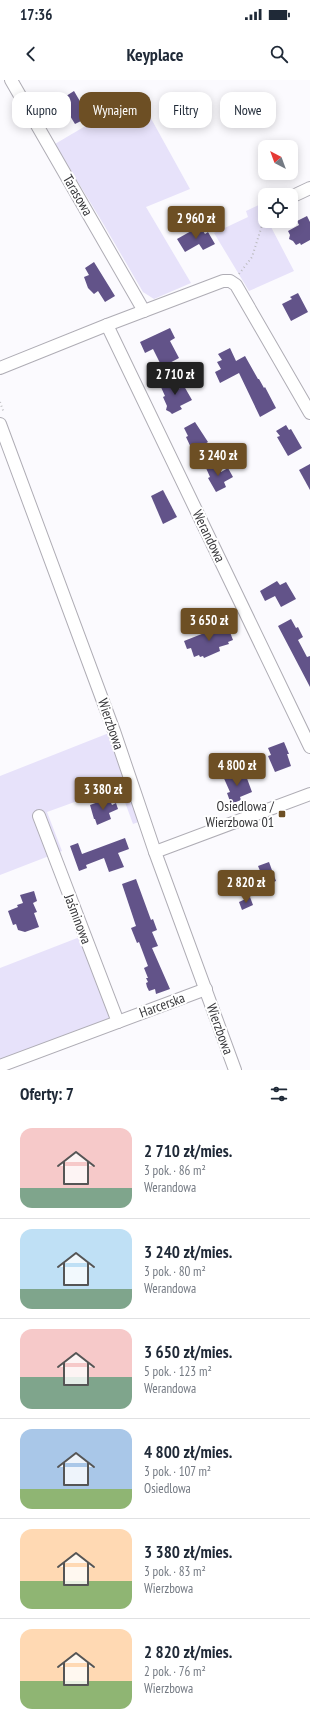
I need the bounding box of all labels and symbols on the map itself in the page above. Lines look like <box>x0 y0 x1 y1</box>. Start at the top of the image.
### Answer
north arrow <box>258 140 298 180</box>
street label: Tarasowa <box>59 171 97 219</box>
pin: 2 960 zł <box>155 206 237 240</box>
pin: 2 710 zł <box>134 362 216 396</box>
pin: 3 240 zł <box>177 443 259 477</box>
street label: Werandowa <box>189 507 229 565</box>
pin: 3 650 zł <box>168 608 250 642</box>
street label: Wierzbowa <box>94 696 128 752</box>
pin: 4 800 zł <box>196 753 278 787</box>
pin: 3 380 zł <box>62 777 144 811</box>
place label: Osiedlowa / Wierzbowa 01 <box>205 797 275 831</box>
marker: Osiedlowa / Wierzbowa 01 <box>277 809 287 819</box>
pin: 2 820 zł <box>205 870 287 904</box>
street label: Jaśminowa <box>60 891 96 946</box>
street label: Harcerska <box>137 988 187 1022</box>
street label: Wierzbowa <box>202 1001 238 1057</box>

